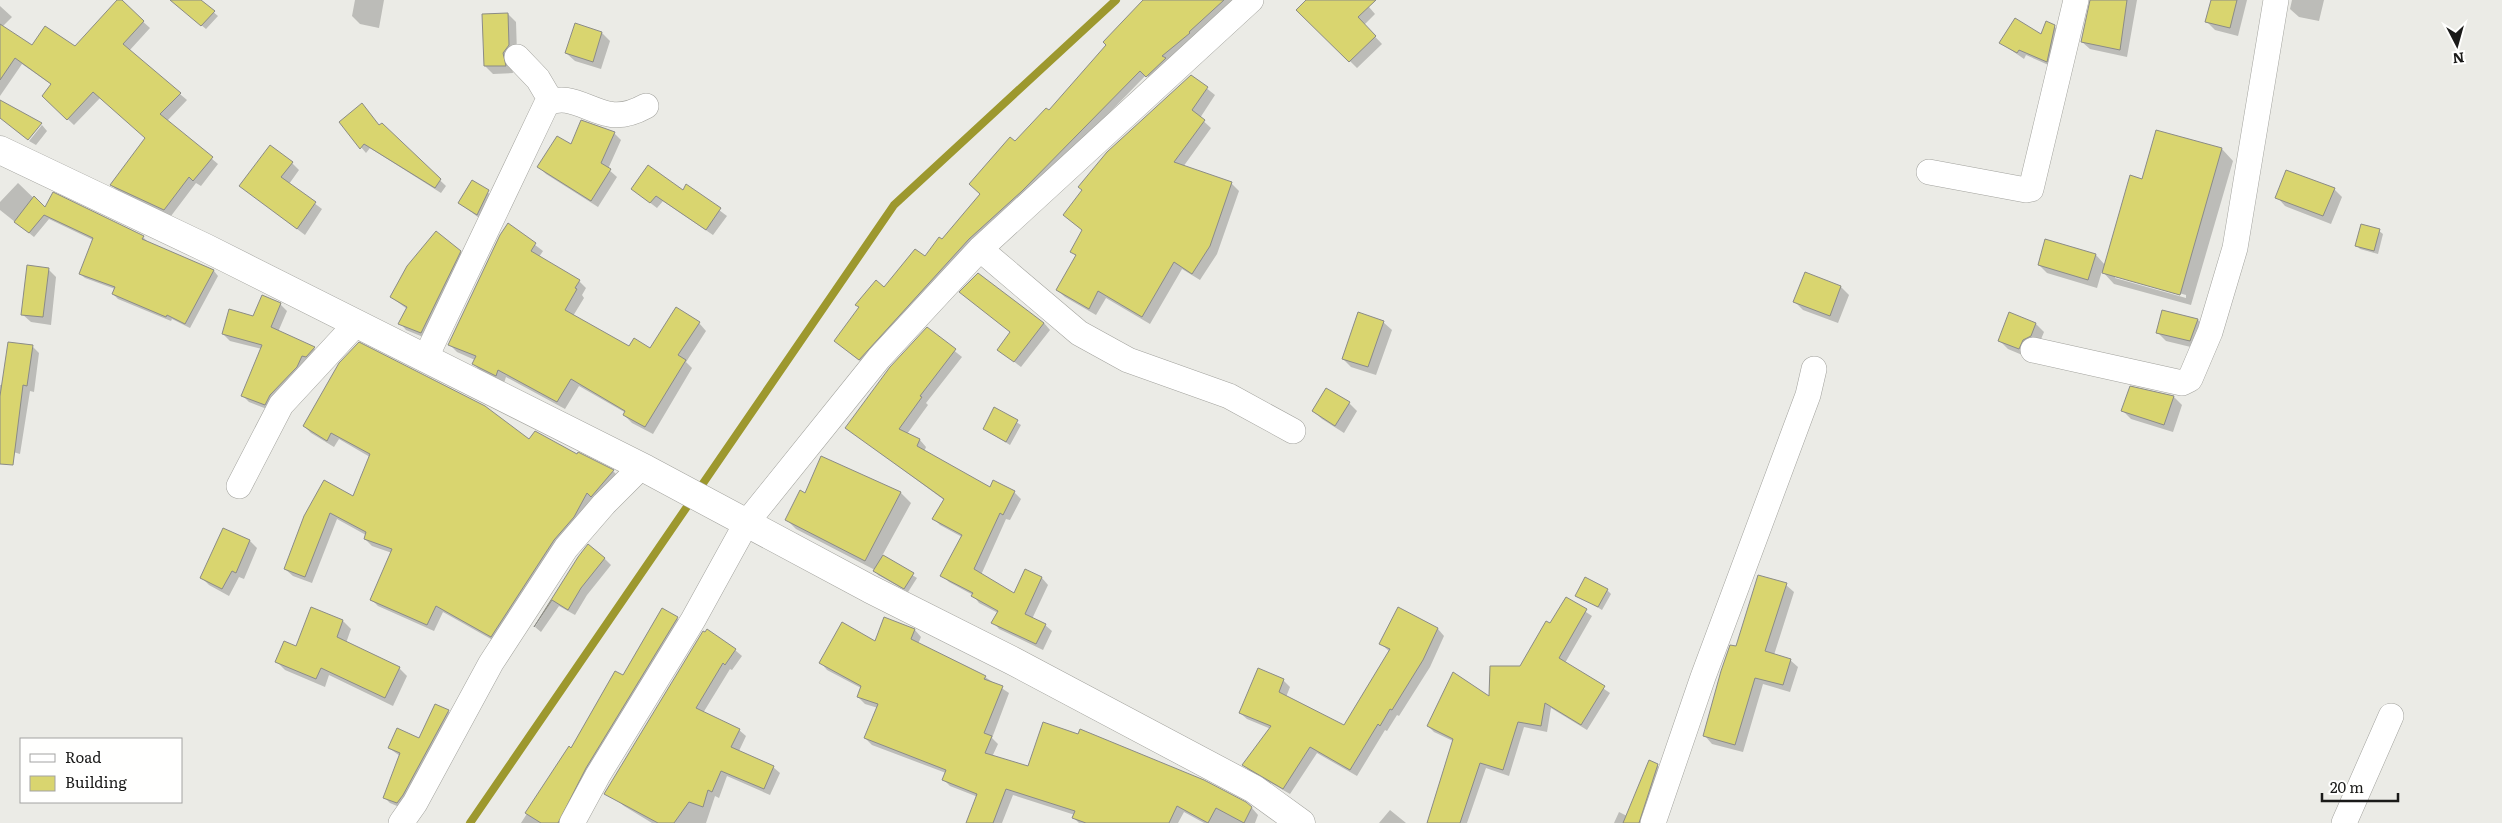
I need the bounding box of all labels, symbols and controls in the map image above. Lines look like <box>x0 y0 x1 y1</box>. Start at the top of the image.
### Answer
north arrow <box>2432 20 2482 70</box>
text: N <box>2451 48 2465 70</box>
legend <box>20 738 182 803</box>
text: Road <box>65 745 101 768</box>
text: Building <box>65 770 127 793</box>
scale bar <box>2322 770 2398 802</box>
text: 20 m <box>2330 775 2364 798</box>

